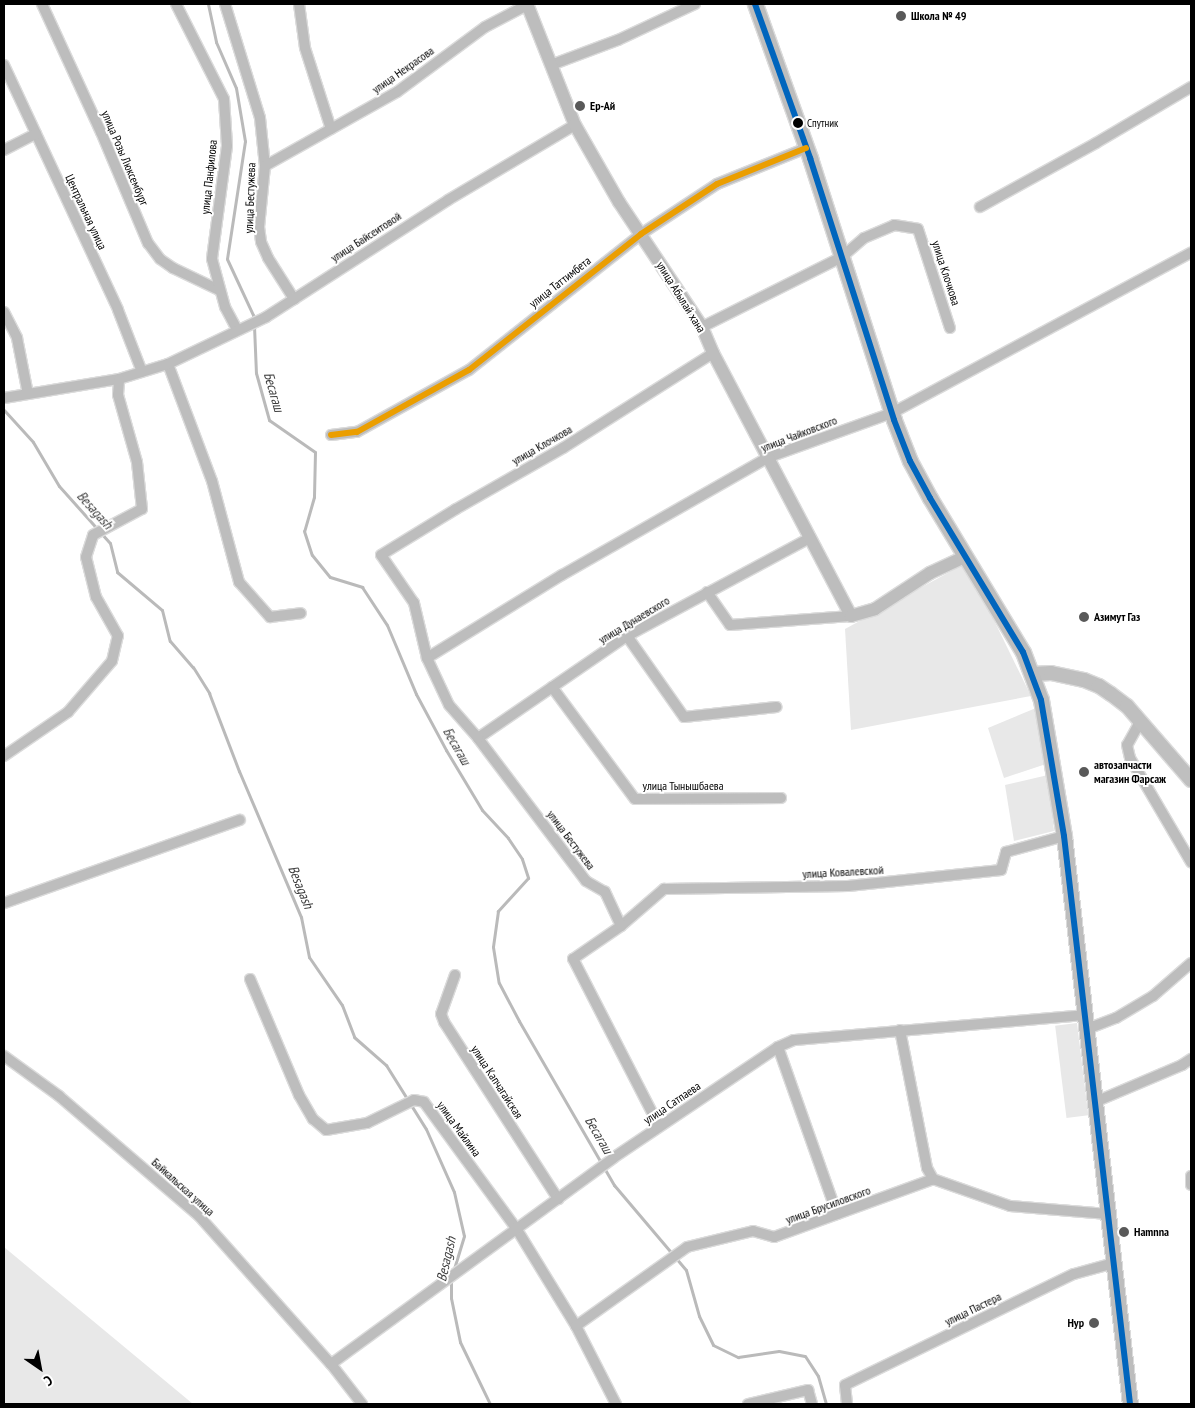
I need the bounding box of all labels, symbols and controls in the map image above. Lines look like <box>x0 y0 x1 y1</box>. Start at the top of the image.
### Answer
place label: Школа № 49 <box>911 9 966 23</box>
marker: Школа № 49 <box>895 10 907 22</box>
street label: улица Некрасова <box>369 43 437 97</box>
place label: Ер-Ай <box>590 99 615 113</box>
marker: Ер-Ай <box>574 100 586 112</box>
street label: улица Розы Люксембург <box>98 108 152 208</box>
place label: Спутник <box>807 116 838 130</box>
marker: Спутник <box>793 118 803 128</box>
street label: улица Панфилова <box>198 139 220 215</box>
street label: улица Бестужева <box>242 162 258 234</box>
street label: Центральная улица <box>62 172 110 252</box>
street label: улица Байсеитовой <box>328 209 404 265</box>
street label: улица Клочкова <box>929 239 963 307</box>
street label: улица Таттимбета <box>526 253 594 311</box>
street label: улица Абылай хана <box>653 259 709 335</box>
water label: Бесагаш <box>260 370 288 414</box>
street label: улица Чайковского <box>759 413 839 455</box>
street label: улица Клочкова <box>509 422 575 468</box>
water label: Besagash <box>74 488 116 532</box>
street label: улица Дунаевского <box>596 593 672 647</box>
place label: Азимут Газ <box>1094 610 1141 624</box>
marker: Азимут Газ <box>1078 611 1090 623</box>
water label: Бесагаш <box>440 724 474 768</box>
place label: автозапчасти магазин Фарсаж <box>1094 758 1166 786</box>
marker: автозапчасти магазин Фарсаж <box>1078 766 1090 778</box>
street label: улица Тынышбаева <box>642 779 724 793</box>
street label: улица Бестужева <box>544 807 598 873</box>
water label: Besagash <box>285 863 317 911</box>
street label: улица Ковалевской <box>802 863 884 881</box>
street label: улица Капчагайская <box>468 1043 526 1121</box>
street label: улица Сатпаева <box>641 1079 703 1127</box>
street label: улица Майлина <box>434 1098 484 1160</box>
water label: Бесагаш <box>582 1113 616 1157</box>
street label: Байкальская улица <box>149 1155 217 1219</box>
street label: улица Брусиловского <box>784 1183 872 1227</box>
place label: Hamnna <box>1134 1225 1169 1239</box>
marker: Hamnna <box>1118 1226 1130 1238</box>
water label: Besagash <box>433 1235 459 1283</box>
street label: улица Пастера <box>942 1289 1004 1329</box>
place label: Hyp <box>1067 1316 1084 1330</box>
marker: Hyp <box>1088 1317 1100 1329</box>
north arrow <box>15 1343 65 1393</box>
text: С <box>41 1371 56 1390</box>

